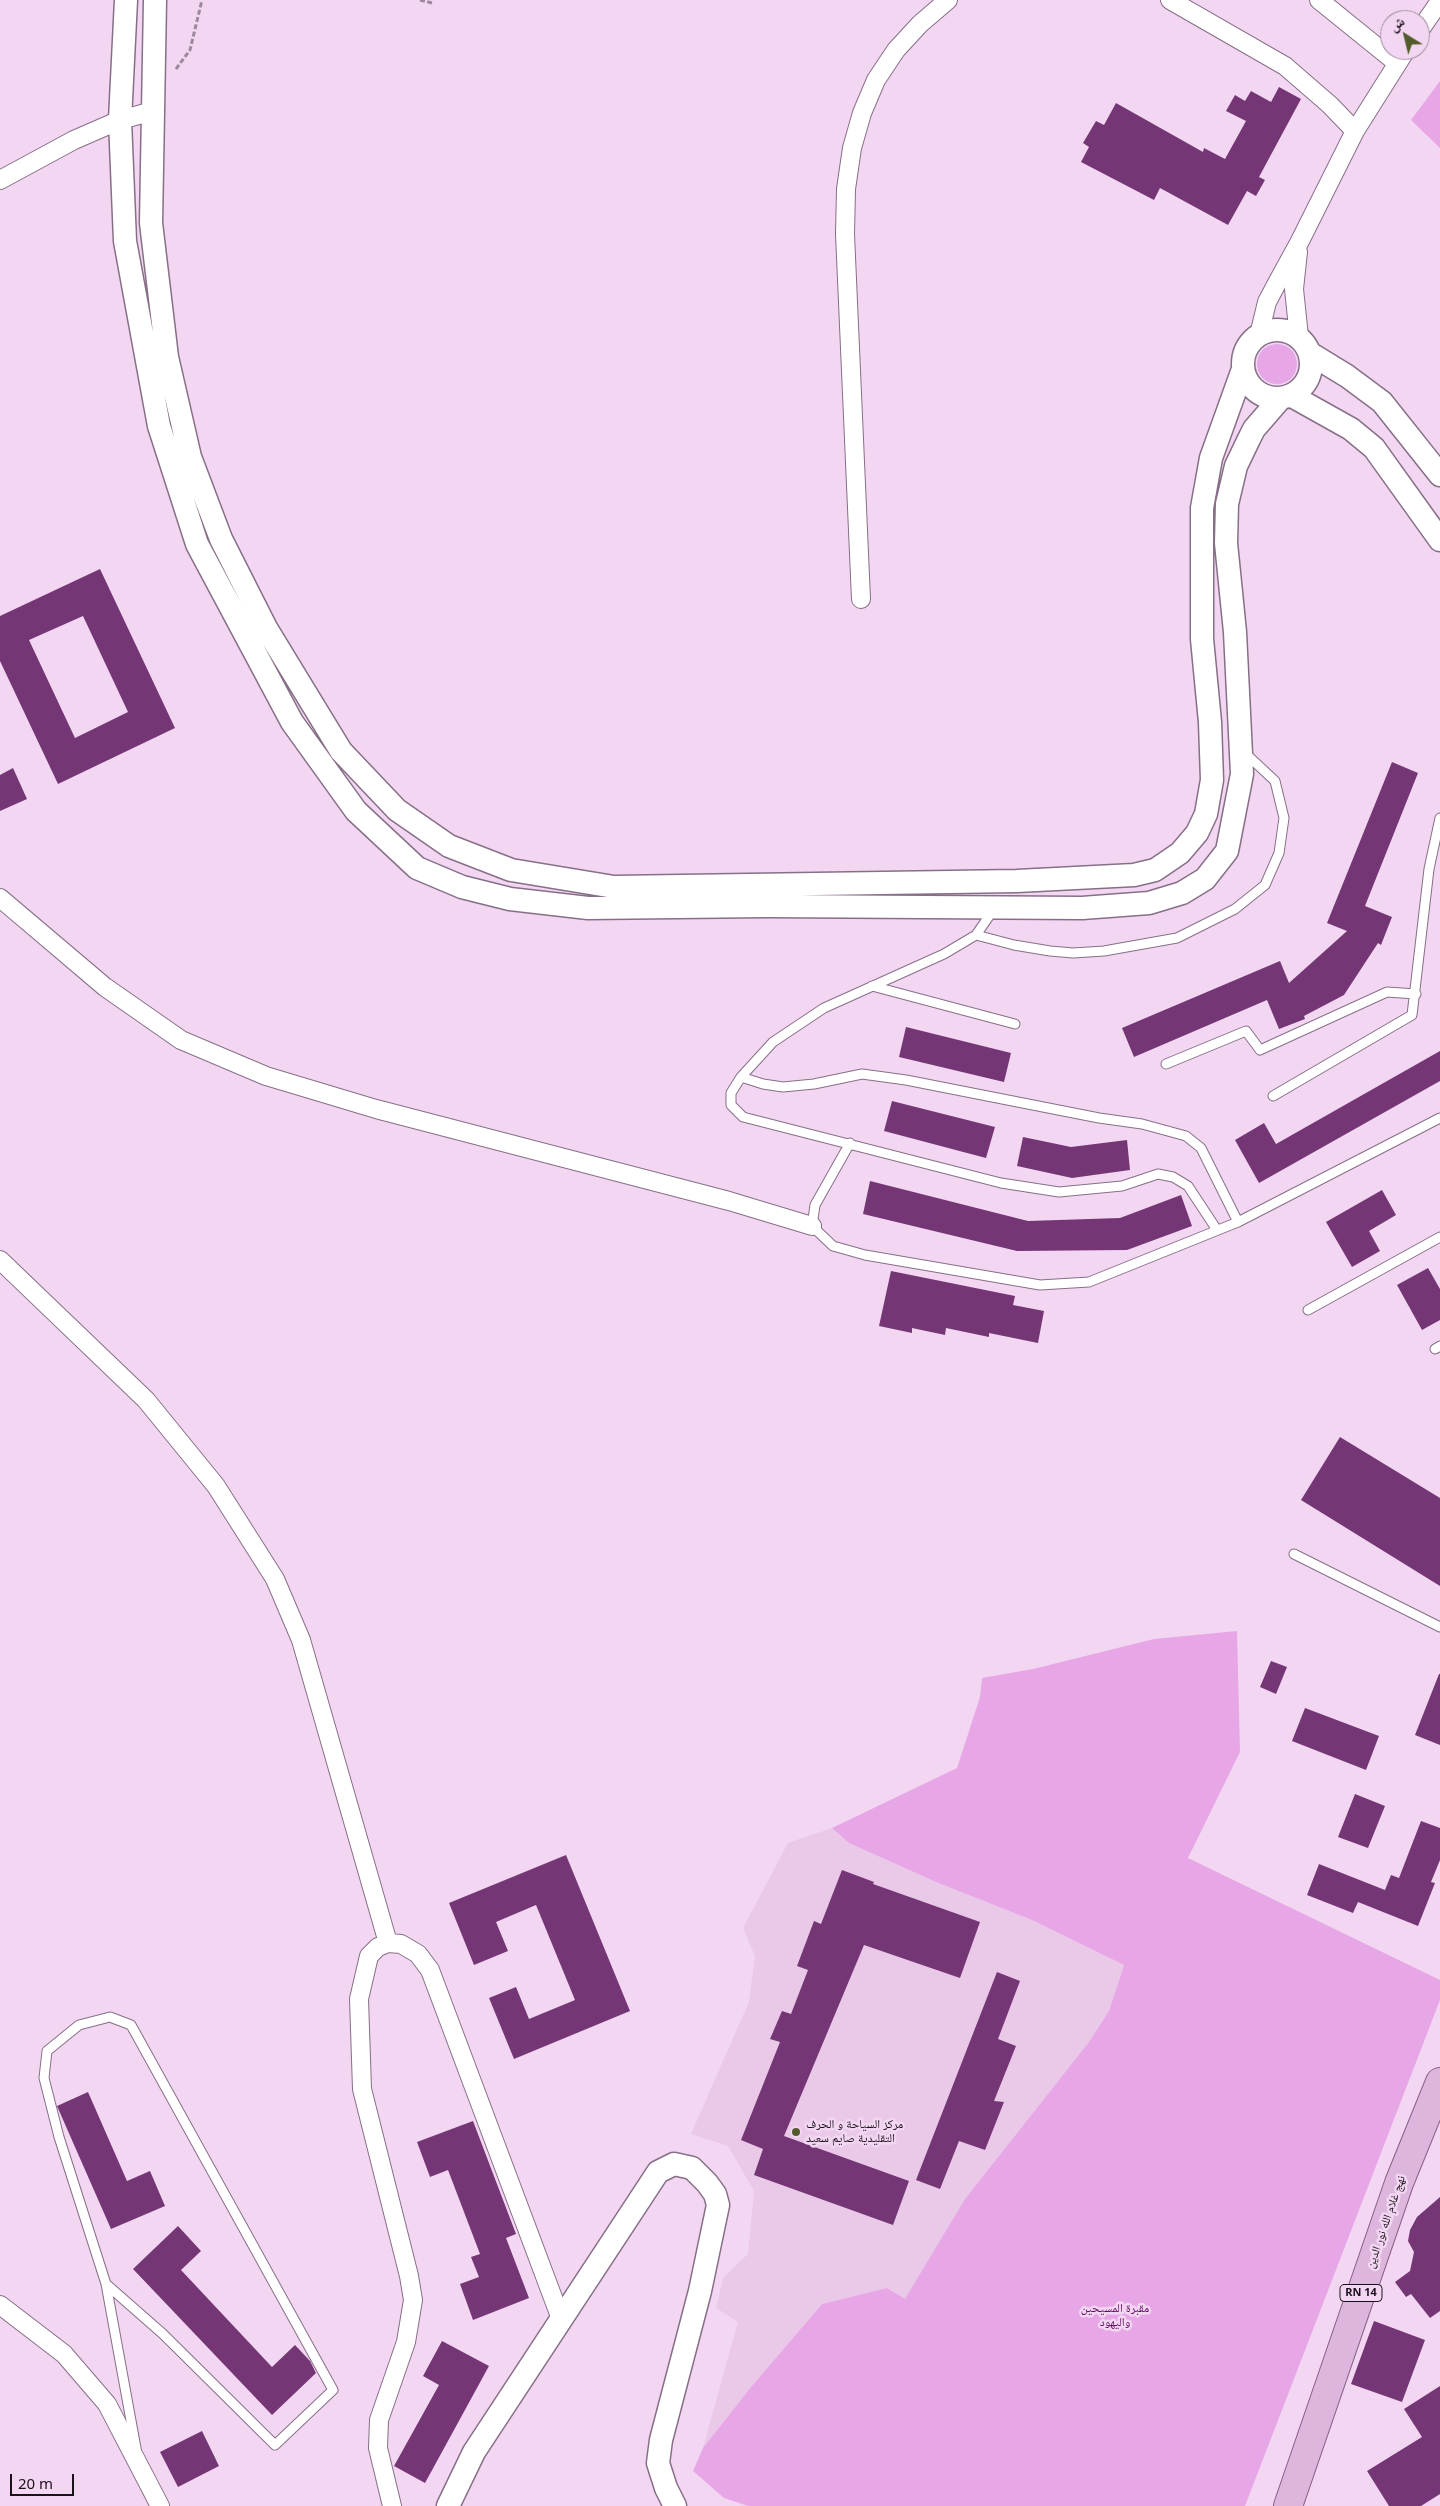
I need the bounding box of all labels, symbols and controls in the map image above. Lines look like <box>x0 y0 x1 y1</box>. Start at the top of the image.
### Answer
north arrow <box>1380 10 1430 60</box>
text: ش <box>1385 11 1408 35</box>
place label: مركز السياحة و الحرف التقليدية صايم سعيد <box>806 2118 903 2146</box>
marker: مركز السياحة و الحرف التقليدية صايم سعيد <box>790 2126 802 2138</box>
street label: نهج غلام الله نور الدين <box>1363 2174 1409 2270</box>
road number: RN 14 <box>1340 2284 1382 2302</box>
park label: مقبرة المسيحين واليهود <box>1081 2302 1149 2330</box>
scale bar <box>12 2464 76 2496</box>
text: 20 m <box>18 2473 53 2493</box>

